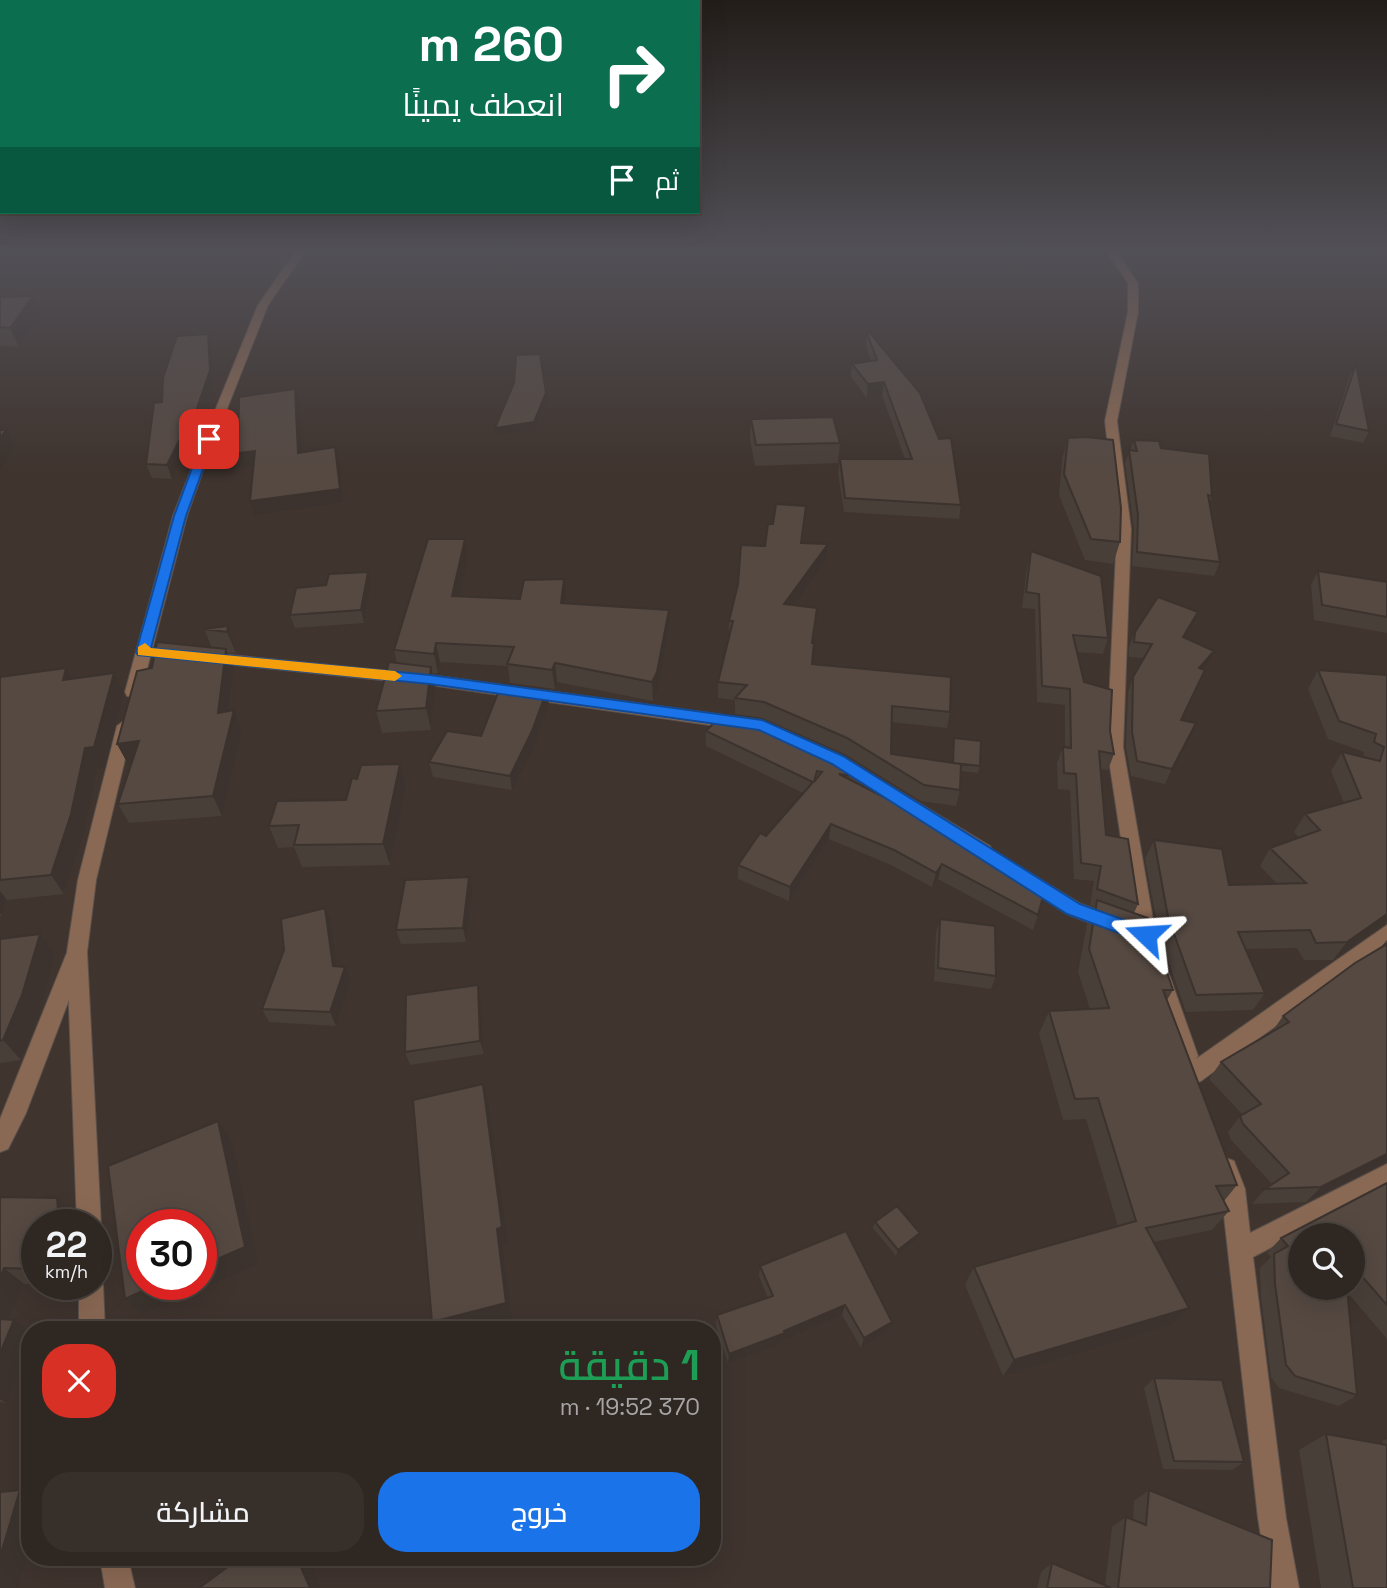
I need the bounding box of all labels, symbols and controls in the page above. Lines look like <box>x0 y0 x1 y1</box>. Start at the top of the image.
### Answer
text: 260 m <box>419 13 564 75</box>
icon: right <box>588 28 679 119</box>
text: انعطف يمينًا <box>402 85 564 125</box>
icon: arrive <box>603 161 641 199</box>
text: ثم <box>655 164 679 198</box>
pin <box>179 409 239 469</box>
icon: arrive <box>190 420 228 458</box>
position arrow <box>1109 898 1183 972</box>
speed limit sign: 30 <box>126 1209 217 1300</box>
text: 22 <box>46 1223 87 1267</box>
map controls <box>1288 1223 1365 1300</box>
button: search <box>1288 1223 1365 1300</box>
text: km/h <box>45 1260 88 1283</box>
text: 1 دقيقة <box>559 1339 700 1392</box>
button: close <box>42 1344 116 1418</box>
text: 370 m · 19:52 <box>560 1392 700 1422</box>
button: مشاركة <box>42 1472 364 1552</box>
button: خروج <box>378 1472 700 1552</box>

